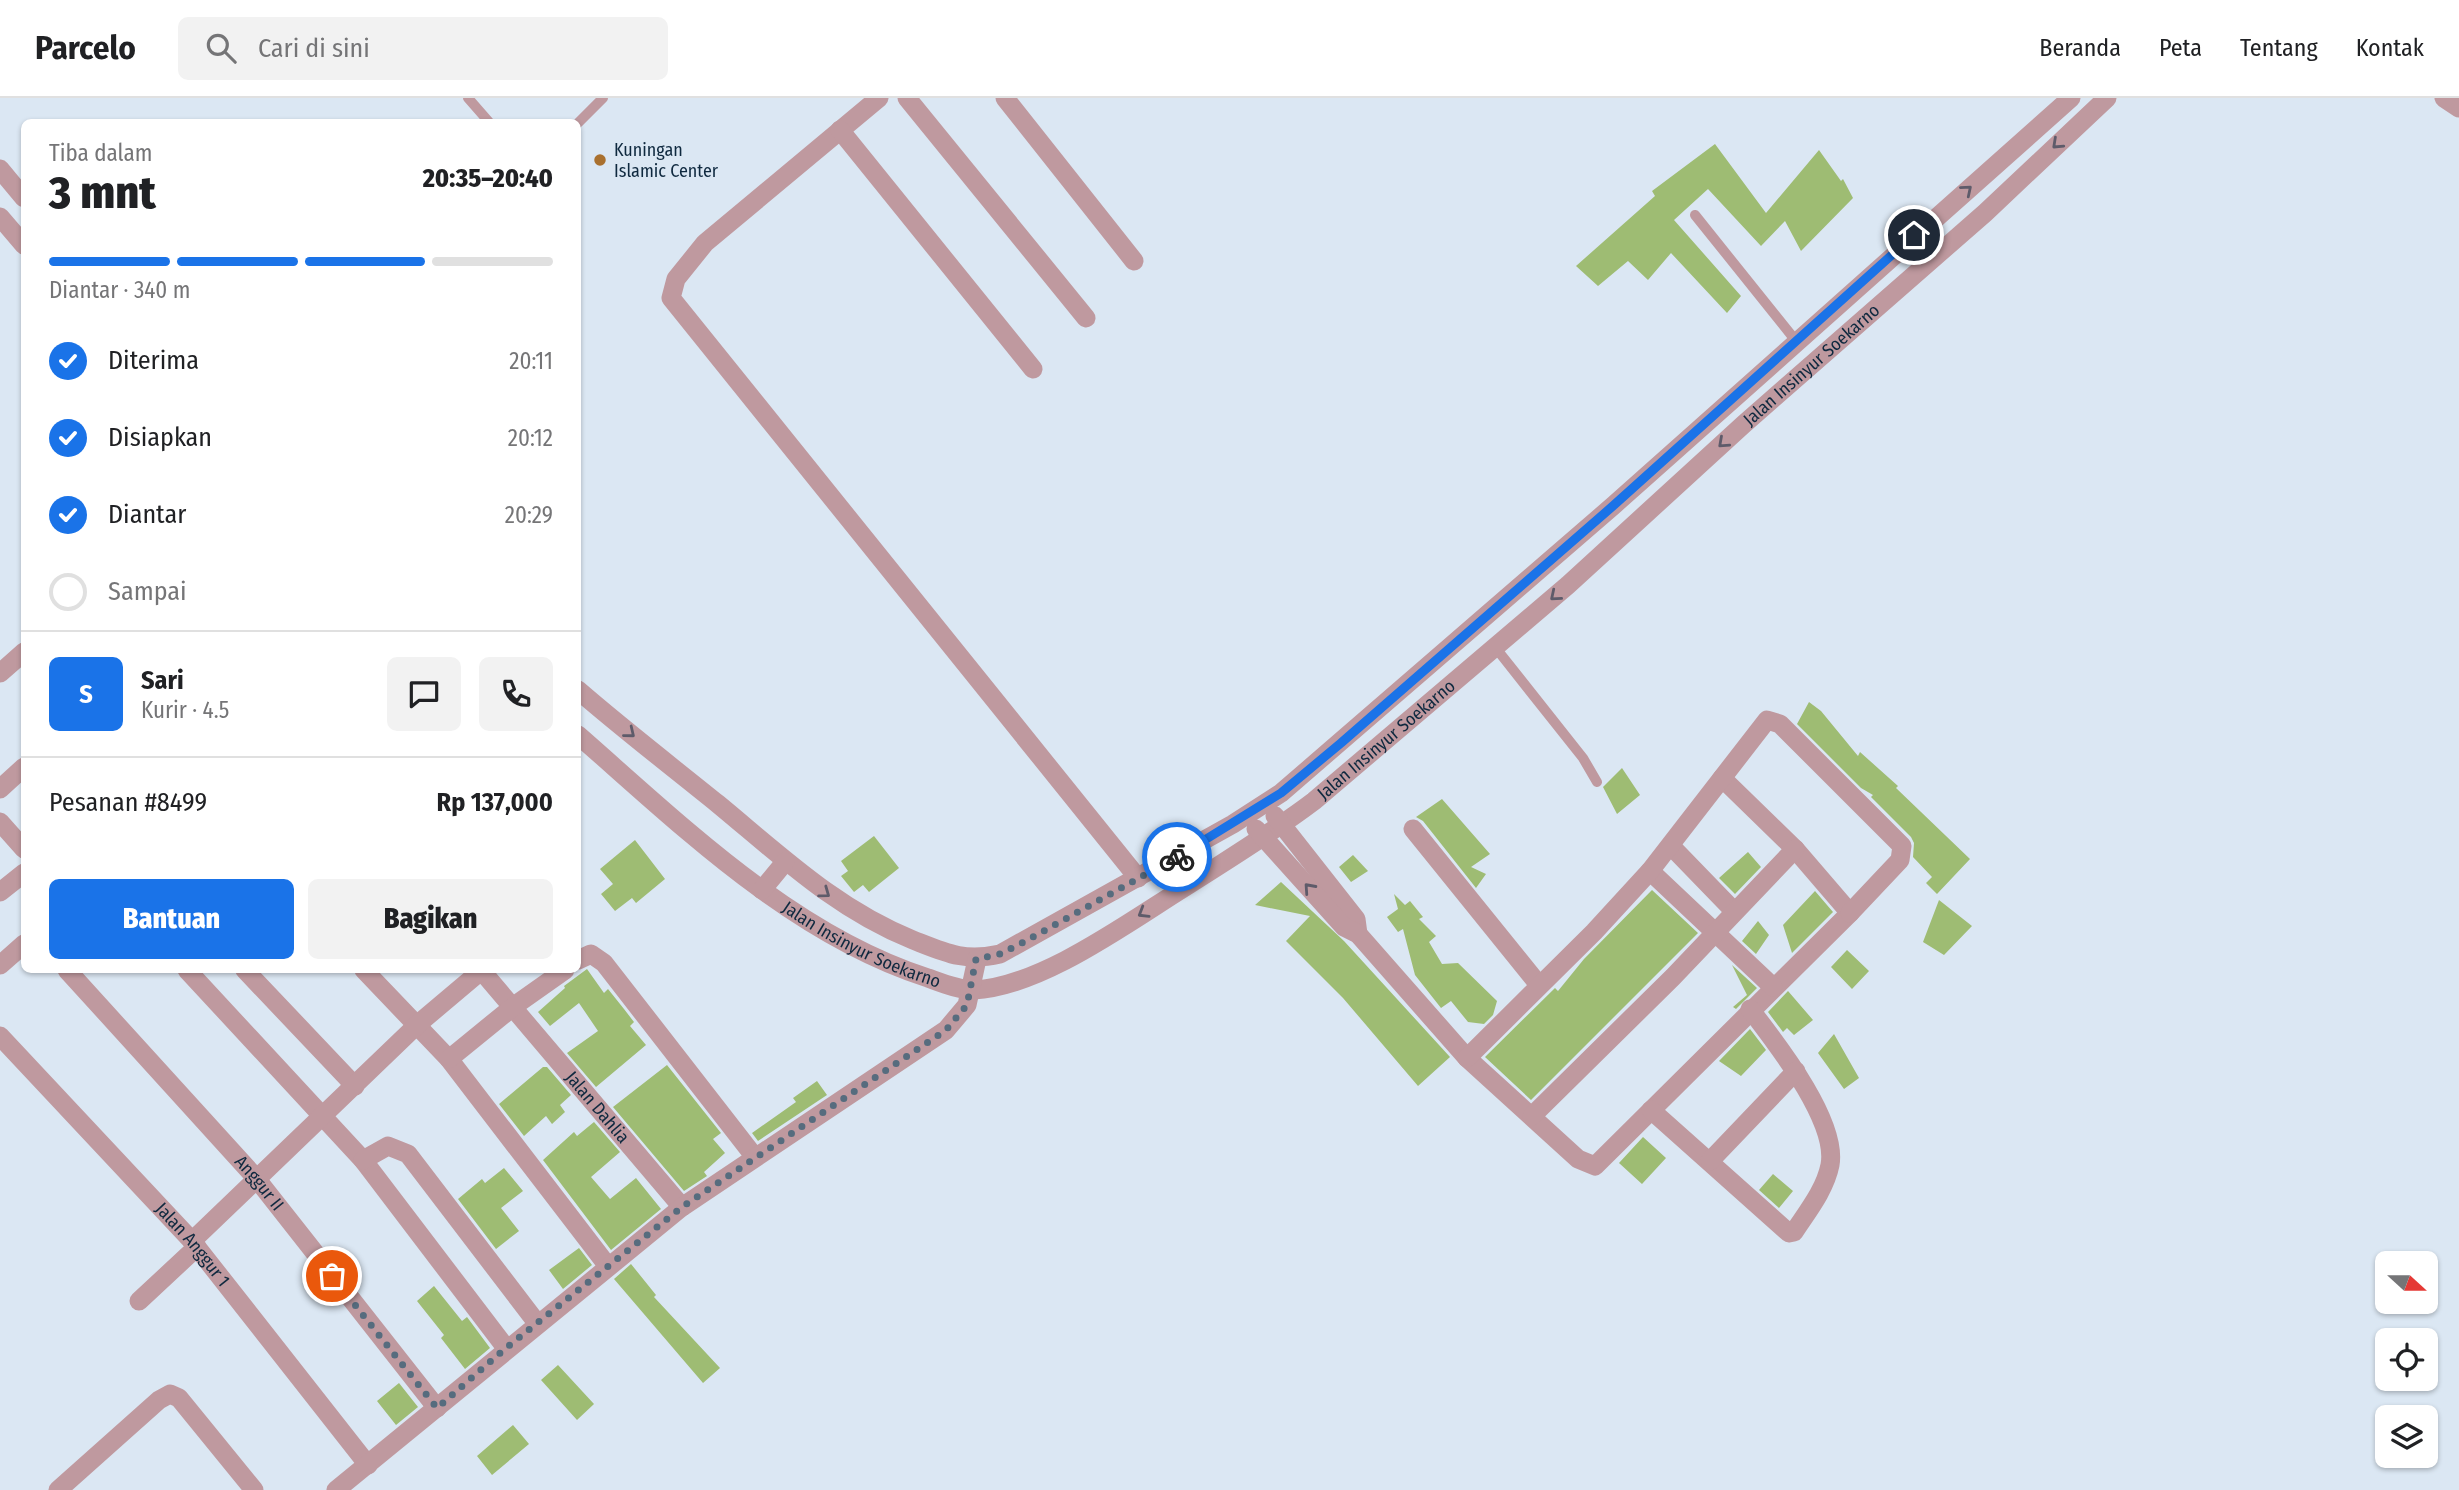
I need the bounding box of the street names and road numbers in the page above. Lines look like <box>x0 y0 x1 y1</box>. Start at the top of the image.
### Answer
street label: Jalan Insinyur Soekarno <box>1739 299 1884 430</box>
street label: Jalan Insinyur Soekarno <box>1313 675 1460 804</box>
street label: Jalan Insinyur Soekarno <box>778 896 944 993</box>
street label: Jalan Dahlia <box>561 1067 634 1148</box>
street label: Anggur II <box>230 1151 288 1215</box>
street label: Jalan Anggur 1 <box>151 1198 235 1291</box>

